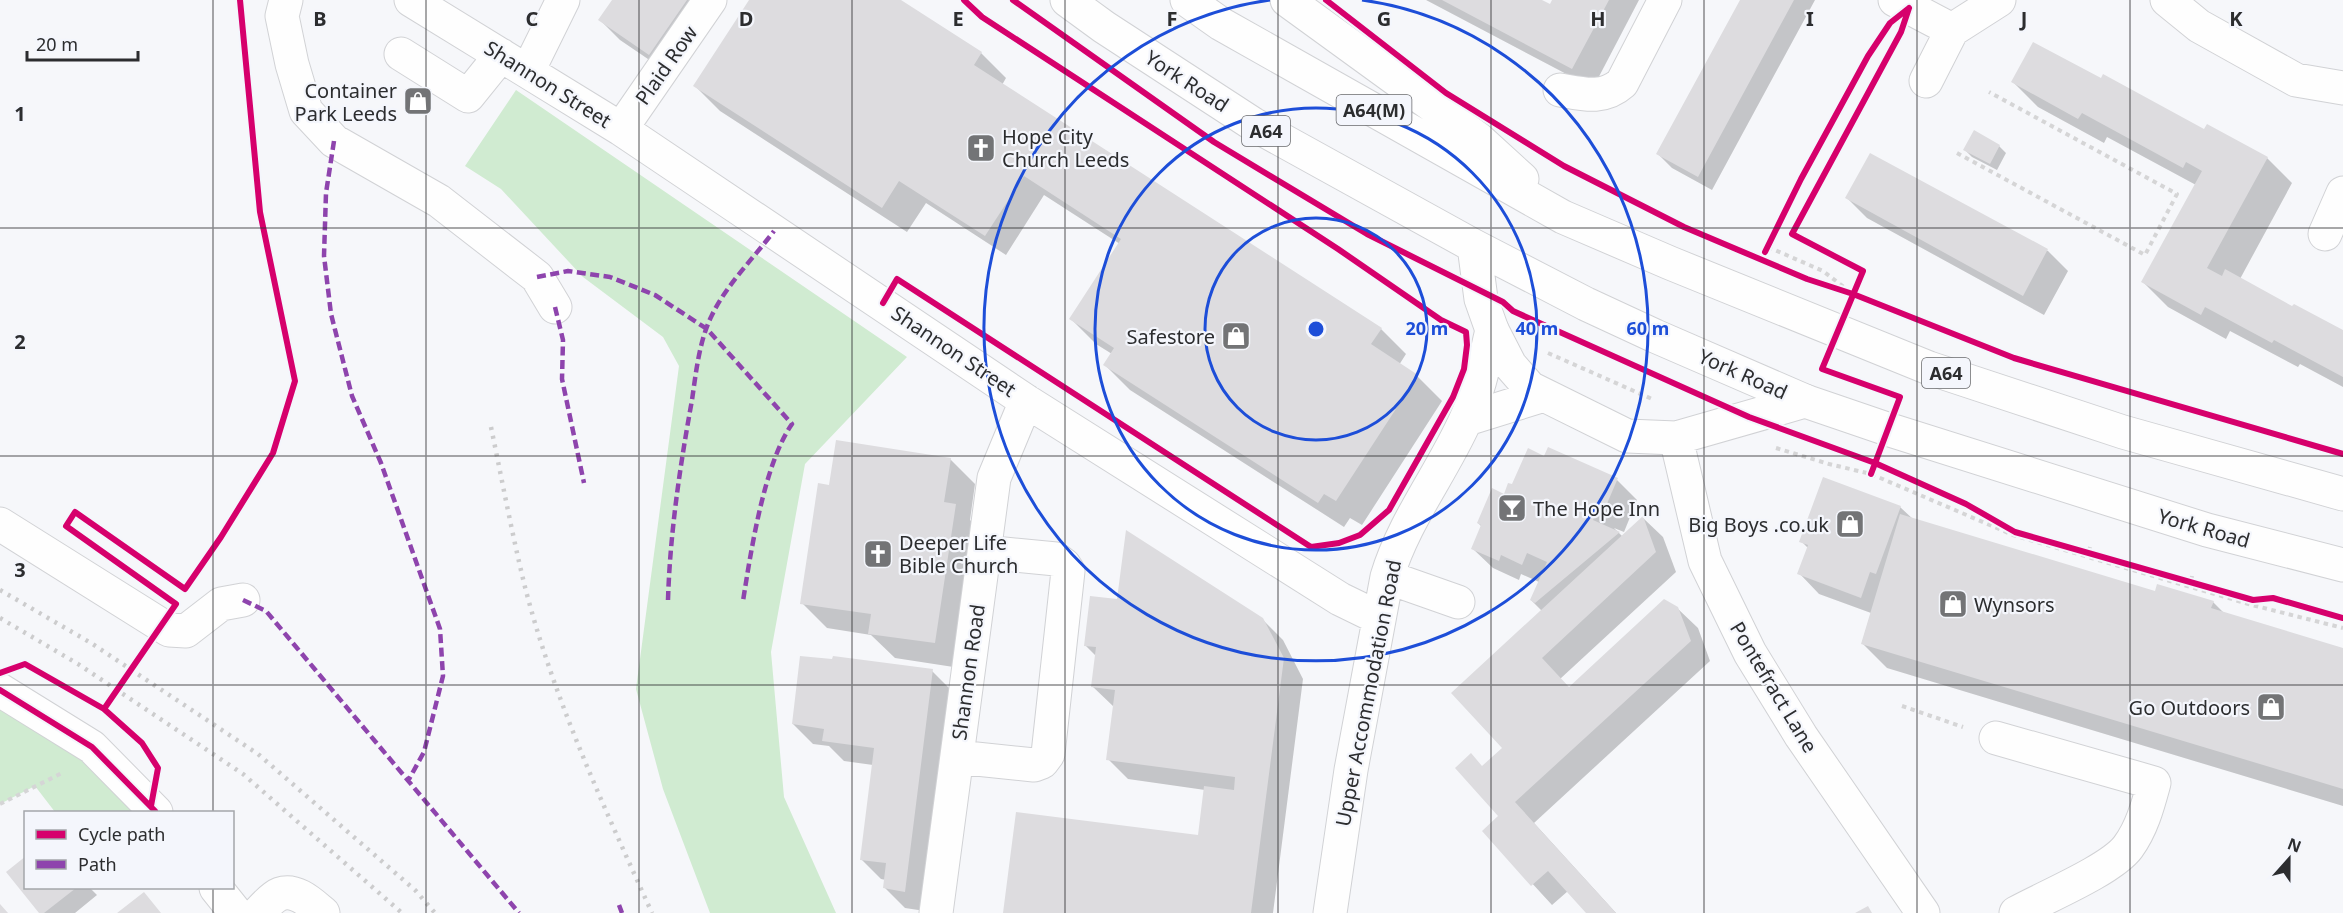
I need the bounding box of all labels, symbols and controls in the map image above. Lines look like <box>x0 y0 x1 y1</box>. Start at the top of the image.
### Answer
text: B <box>313 5 327 32</box>
text: C <box>526 5 539 32</box>
text: D <box>739 5 753 32</box>
text: E <box>952 5 964 32</box>
text: F <box>1167 5 1177 32</box>
text: G <box>1377 5 1391 32</box>
text: H <box>1590 5 1606 32</box>
text: I <box>1806 5 1814 32</box>
text: J <box>2019 5 2027 32</box>
text: K <box>2229 5 2243 32</box>
street label: Plaid Row <box>629 20 703 110</box>
scale bar <box>27 24 138 62</box>
text: 20 m <box>36 32 78 56</box>
street label: Shannon Street <box>479 34 617 134</box>
street label: York Road <box>1140 44 1234 118</box>
place label: Container Park Leeds <box>295 77 397 127</box>
shop icon: Container Park Leeds <box>402 85 434 117</box>
road number: A64(M) <box>1336 95 1412 125</box>
text: 1 <box>14 100 26 127</box>
road number: A64 <box>1242 116 1290 146</box>
place label: Hope City Church Leeds <box>1002 123 1129 173</box>
church icon: Hope City Church Leeds <box>965 132 997 164</box>
street label: Shannon Street <box>886 299 1022 403</box>
text: 20 m <box>1406 316 1448 340</box>
text: 40 m <box>1516 316 1558 340</box>
text: 60 m <box>1627 316 1669 340</box>
centre of rings <box>1306 319 1326 339</box>
shop icon: Safestore <box>1220 320 1252 352</box>
place label: Safestore <box>1127 323 1215 350</box>
text: 2 <box>14 328 26 355</box>
street label: York Road <box>1694 342 1792 406</box>
road number: A64 <box>1922 358 1970 388</box>
bar icon: The Hope Inn <box>1496 492 1528 524</box>
place label: The Hope Inn <box>1533 495 1660 522</box>
street label: York Road <box>2155 502 2253 554</box>
shop icon: Big Boys .co.uk <box>1834 508 1866 540</box>
place label: Big Boys .co.uk <box>1688 511 1829 538</box>
place label: Deeper Life Bible Church <box>899 529 1018 579</box>
church icon: Deeper Life Bible Church <box>862 538 894 570</box>
text: 3 <box>14 556 26 583</box>
street label: Upper Accommodation Road <box>1329 557 1407 829</box>
shop icon: Wynsors <box>1937 588 1969 620</box>
place label: Wynsors <box>1974 591 2055 618</box>
street label: Shannon Road <box>945 602 991 742</box>
street label: Pontefract Lane <box>1724 616 1824 758</box>
shop icon: Go Outdoors <box>2255 691 2287 723</box>
place label: Go Outdoors <box>2129 694 2250 721</box>
legend <box>24 811 234 889</box>
text: Cycle path <box>78 822 165 846</box>
north arrow <box>2259 829 2319 889</box>
text: N <box>2284 832 2304 858</box>
text: Path <box>78 852 117 876</box>

